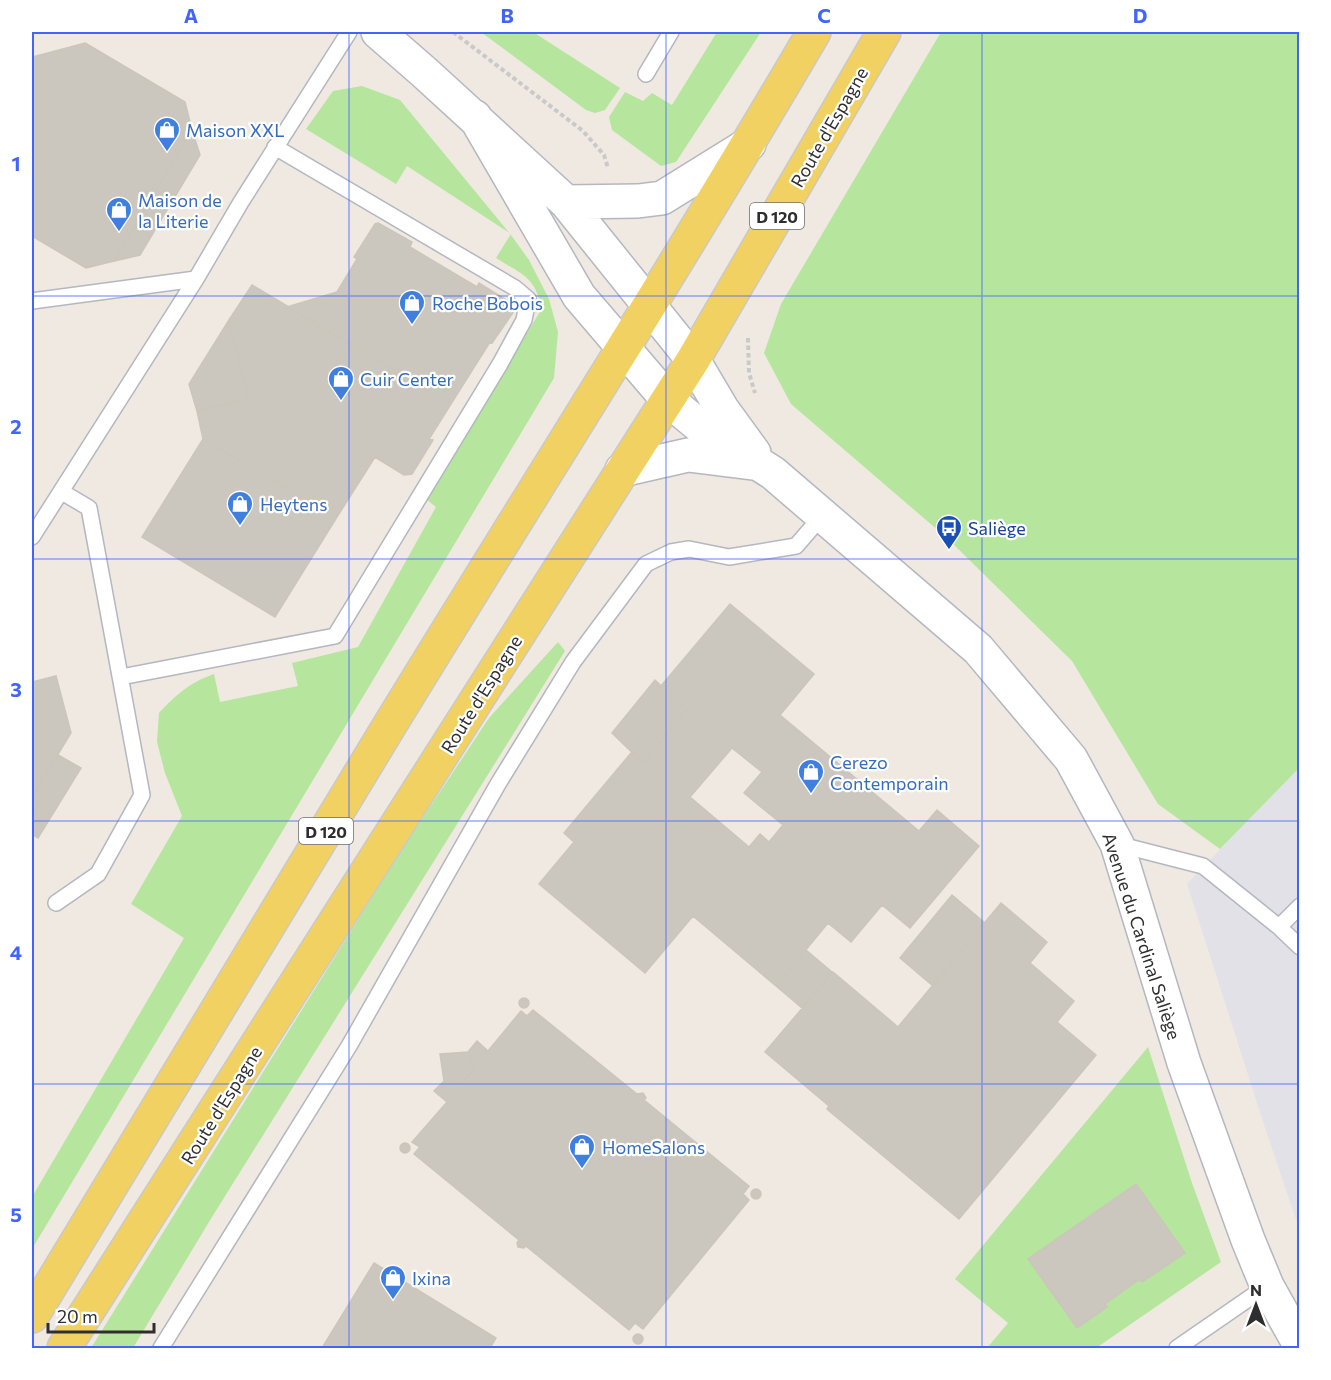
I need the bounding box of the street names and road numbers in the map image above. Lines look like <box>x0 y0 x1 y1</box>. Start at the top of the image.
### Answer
street label: Route d'Espagne <box>786 63 872 191</box>
road number: D 120 <box>750 203 804 229</box>
street label: Route d'Espagne <box>436 631 526 757</box>
road number: D 120 <box>299 818 353 844</box>
street label: Avenue du Cardinal Saliège <box>1098 830 1186 1042</box>
street label: Route d'Espagne <box>176 1042 266 1168</box>

